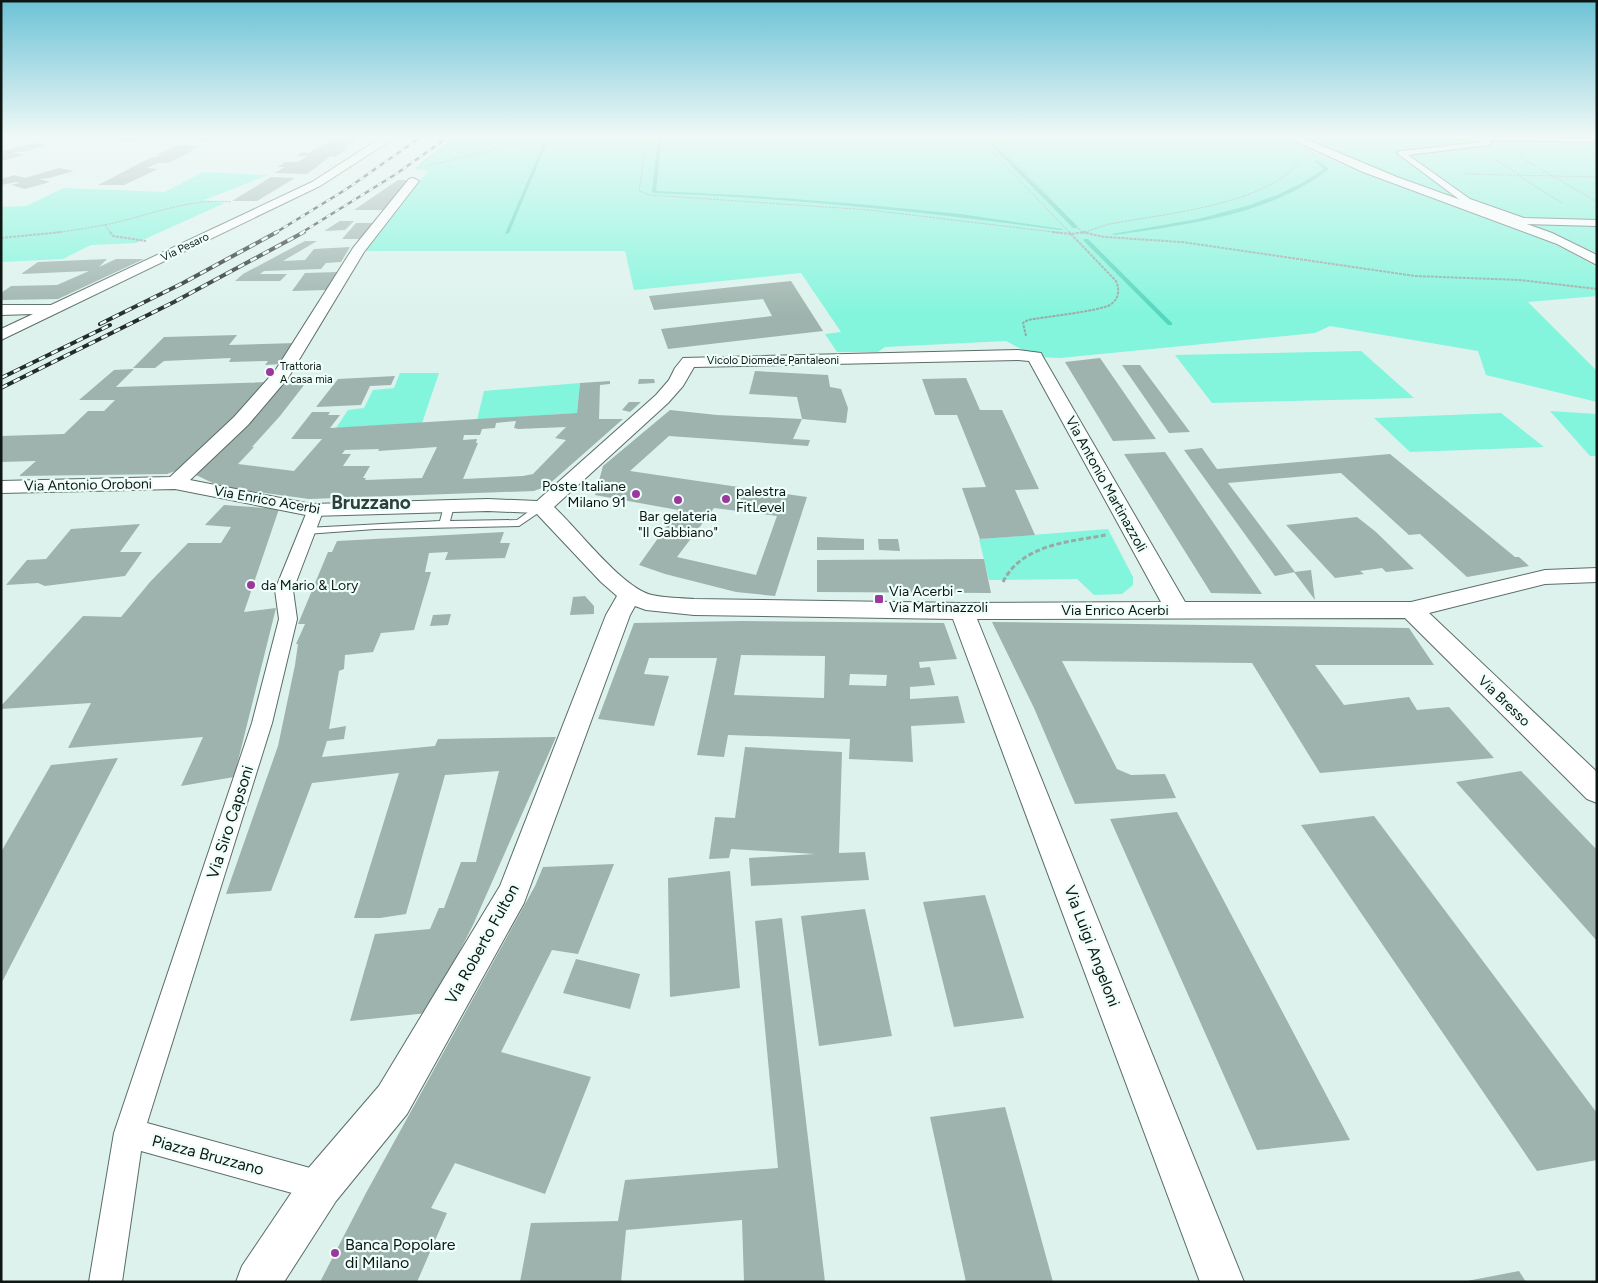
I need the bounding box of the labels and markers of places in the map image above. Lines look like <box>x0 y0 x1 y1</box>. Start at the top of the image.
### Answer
place label: Trattoria A casa mia <box>280 360 333 386</box>
marker: Trattoria A casa mia <box>264 366 276 378</box>
place label: Poste Italiane Milano 91 <box>542 478 626 511</box>
place label: palestra FitLevel <box>736 483 786 516</box>
marker: Poste Italiane Milano 91 <box>630 488 642 500</box>
marker: palestra FitLevel <box>720 493 732 505</box>
marker: Bar gelateria "Il Gabbiano" <box>672 494 684 506</box>
place label: Bar gelateria "Il Gabbiano" <box>638 508 718 541</box>
place label: da Mario & Lory <box>261 577 359 594</box>
marker: da Mario & Lory <box>245 579 257 591</box>
place label: Via Acerbi - Via Martinazzoli <box>889 583 988 616</box>
marker: Via Acerbi - Via Martinazzoli <box>873 593 885 605</box>
place label: Banca Popolare di Milano <box>345 1235 456 1272</box>
marker: Banca Popolare di Milano <box>329 1247 341 1259</box>

